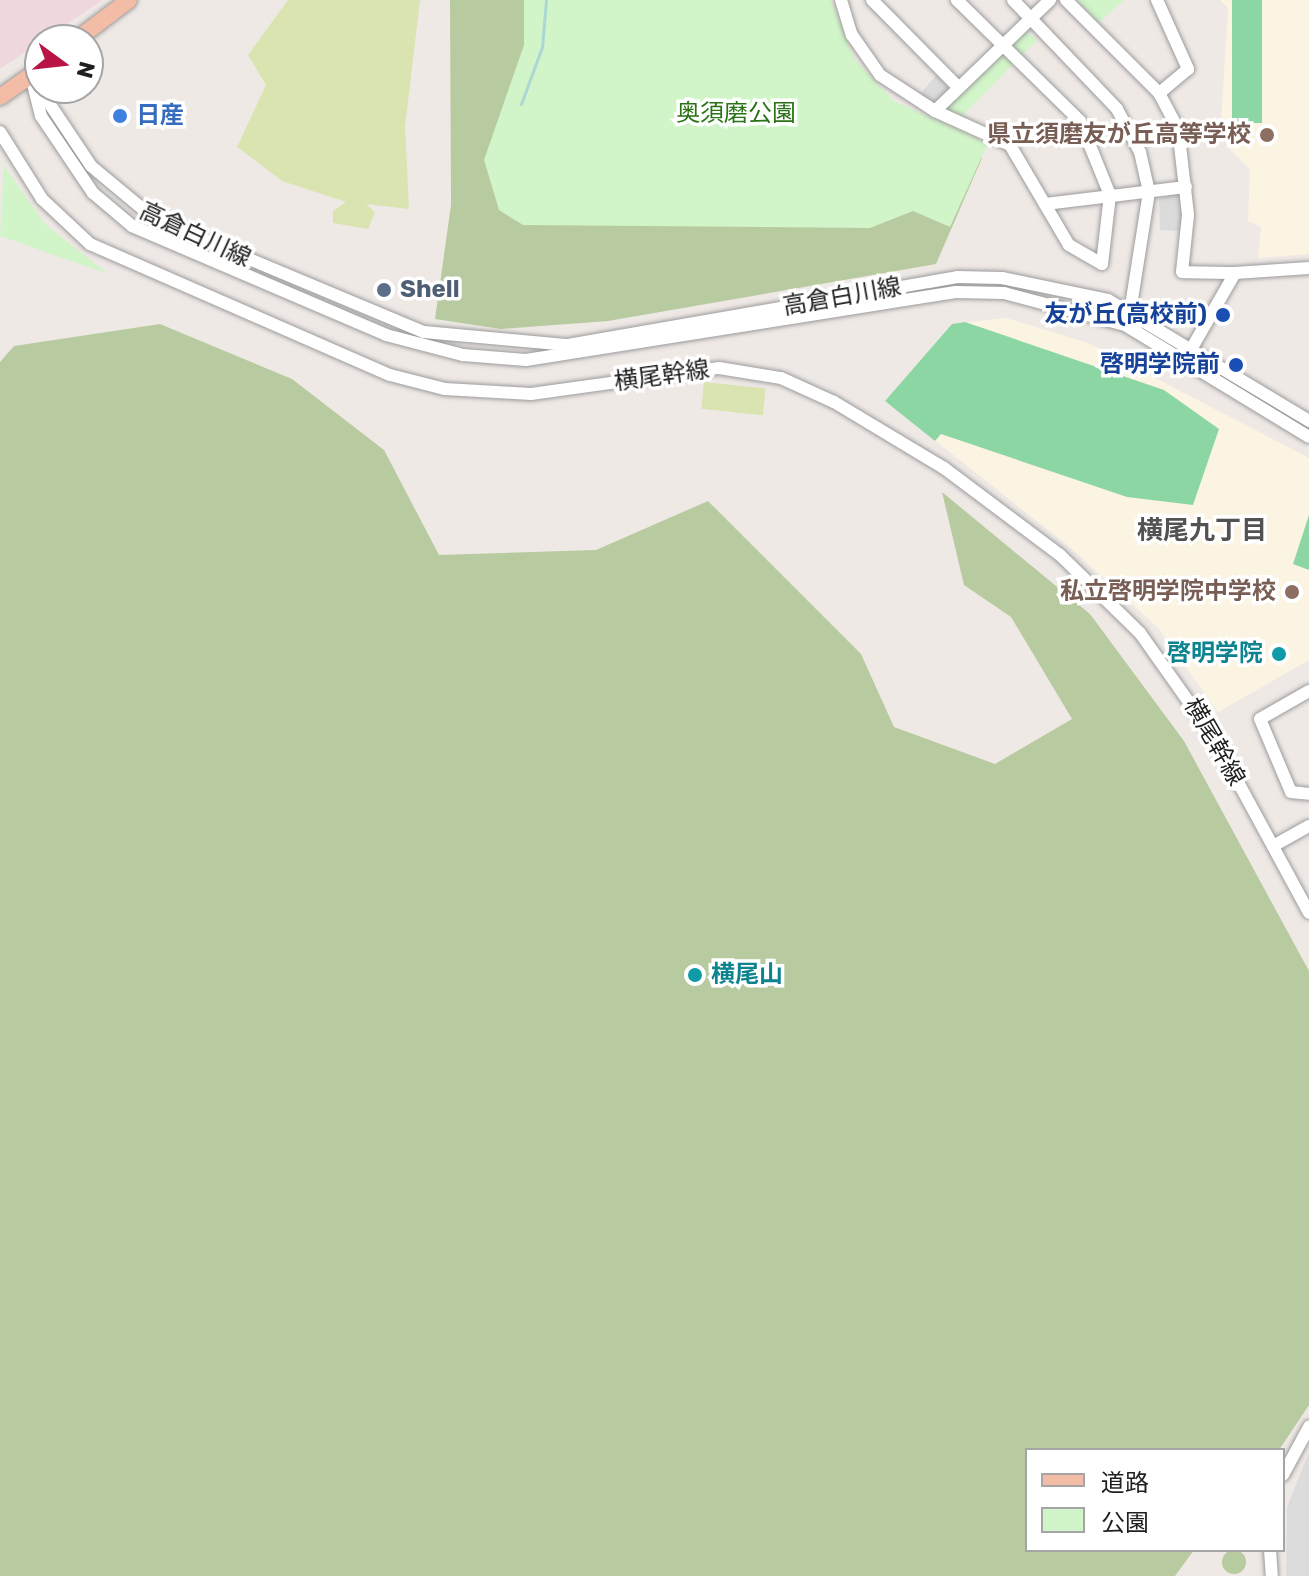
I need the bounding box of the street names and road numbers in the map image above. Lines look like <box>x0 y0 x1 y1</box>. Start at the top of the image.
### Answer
street label: 高倉白川線 <box>135 197 255 273</box>
street label: 高倉白川線 <box>780 272 904 322</box>
street label: 横尾幹線 <box>612 355 712 397</box>
street label: 横尾幹線 <box>1178 693 1250 791</box>

